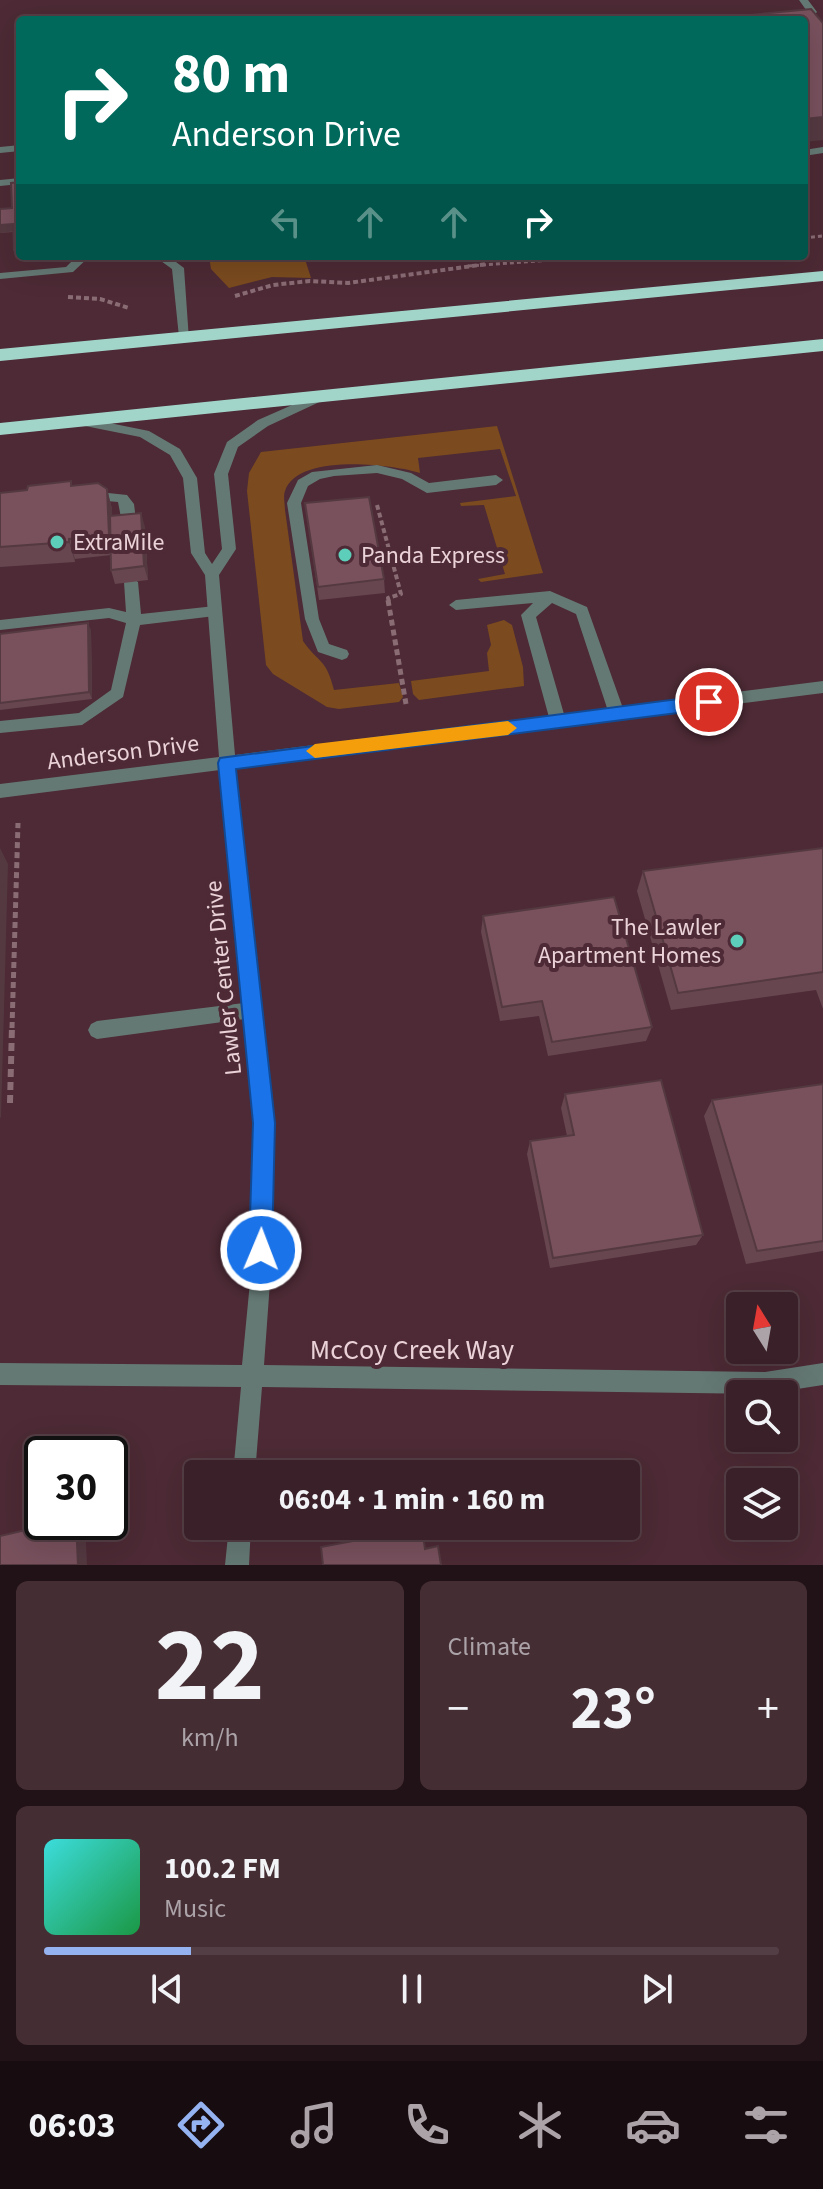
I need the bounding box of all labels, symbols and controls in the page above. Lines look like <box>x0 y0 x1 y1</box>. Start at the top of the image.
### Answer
text: 80 m <box>172 35 290 114</box>
icon: right <box>40 48 144 152</box>
text: Anderson Drive <box>172 109 401 160</box>
icon: left <box>264 200 308 244</box>
icon: ahead <box>348 200 392 244</box>
icon: ahead <box>432 200 476 244</box>
icon: right <box>516 200 560 244</box>
place label: ExtraMile <box>73 525 164 560</box>
marker: ExtraMile <box>48 533 66 551</box>
place label: Panda Express <box>361 538 505 573</box>
marker: Panda Express <box>336 546 354 564</box>
pin <box>675 668 743 736</box>
icon: arrive <box>687 680 731 724</box>
street label: Anderson Drive <box>45 726 201 779</box>
street label: Lawler Center Drive <box>196 879 251 1077</box>
place label: The Lawler Apartment Homes <box>538 910 722 973</box>
marker: The Lawler Apartment Homes <box>728 932 746 950</box>
position arrow <box>219 1208 303 1292</box>
north arrow <box>726 1292 798 1364</box>
map controls <box>726 1292 798 1540</box>
street label: McCoy Creek Way <box>310 1330 514 1370</box>
button: search <box>726 1380 798 1452</box>
speed limit sign: 30 <box>24 1436 128 1540</box>
button: layers <box>726 1468 798 1540</box>
text: 06:04 · 1 min · 160 m <box>279 1478 545 1521</box>
text: 22 <box>155 1593 265 1741</box>
text: Climate <box>448 1628 531 1665</box>
text: 23° <box>571 1667 656 1752</box>
text: − <box>448 1678 469 1741</box>
text: + <box>757 1678 779 1741</box>
text: km/h <box>181 1719 239 1756</box>
text: 100.2 FM <box>164 1847 281 1890</box>
text: Music <box>164 1890 226 1927</box>
icon: previous <box>145 1967 189 2011</box>
icon: pause <box>390 1967 434 2011</box>
icon: next <box>635 1967 679 2011</box>
icon: directions <box>173 2097 229 2153</box>
icon: music <box>286 2097 342 2153</box>
icon: phone <box>399 2097 455 2153</box>
icon: climate <box>512 2097 568 2153</box>
icon: car <box>625 2097 681 2153</box>
icon: filters <box>738 2097 794 2153</box>
text: 06:03 <box>29 2100 115 2151</box>

